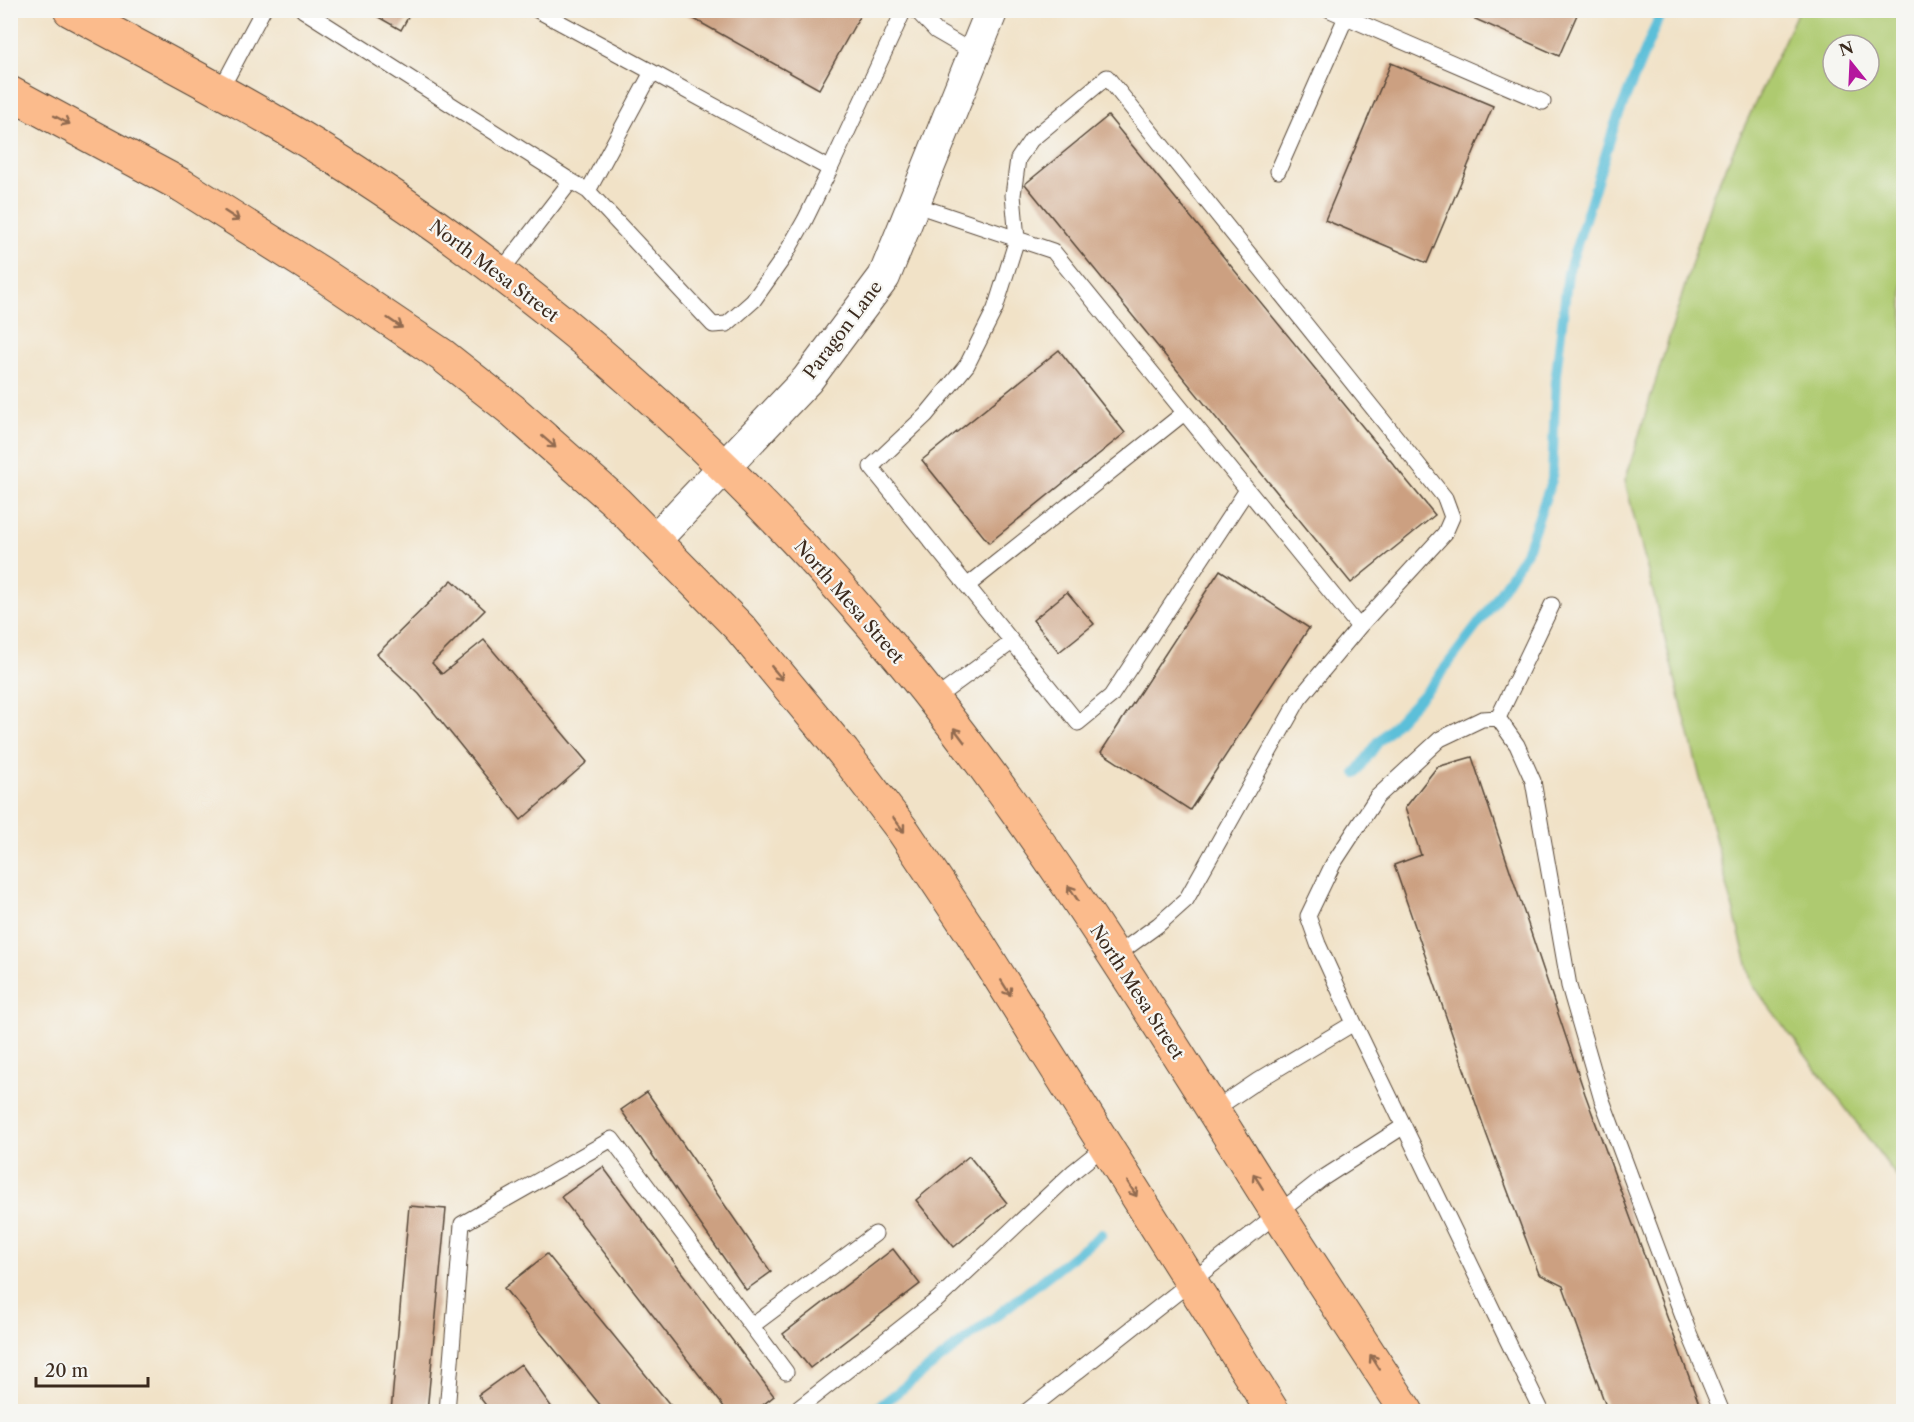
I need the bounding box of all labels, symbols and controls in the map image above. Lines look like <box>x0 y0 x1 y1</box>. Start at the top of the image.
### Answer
north arrow <box>1821 33 1881 93</box>
text: N <box>1837 37 1856 60</box>
one-way arrow <box>53 114 70 126</box>
one-way arrow <box>223 210 240 223</box>
street label: North Mesa Street <box>425 215 564 327</box>
street label: Paragon Lane <box>799 277 887 383</box>
one-way arrow <box>386 317 403 330</box>
one-way arrow <box>541 436 557 449</box>
street label: North Mesa Street <box>789 536 909 669</box>
one-way arrow <box>770 665 784 680</box>
one-way arrow <box>953 727 966 743</box>
one-way arrow <box>892 817 905 833</box>
one-way arrow <box>1067 886 1079 902</box>
street label: North Mesa Street <box>1085 920 1189 1064</box>
one-way arrow <box>1001 979 1013 996</box>
one-way arrow <box>1251 1173 1263 1190</box>
one-way arrow <box>1127 1180 1139 1197</box>
scale bar <box>36 1350 148 1388</box>
one-way arrow <box>1369 1355 1381 1371</box>
text: 20 m <box>45 1360 89 1382</box>

